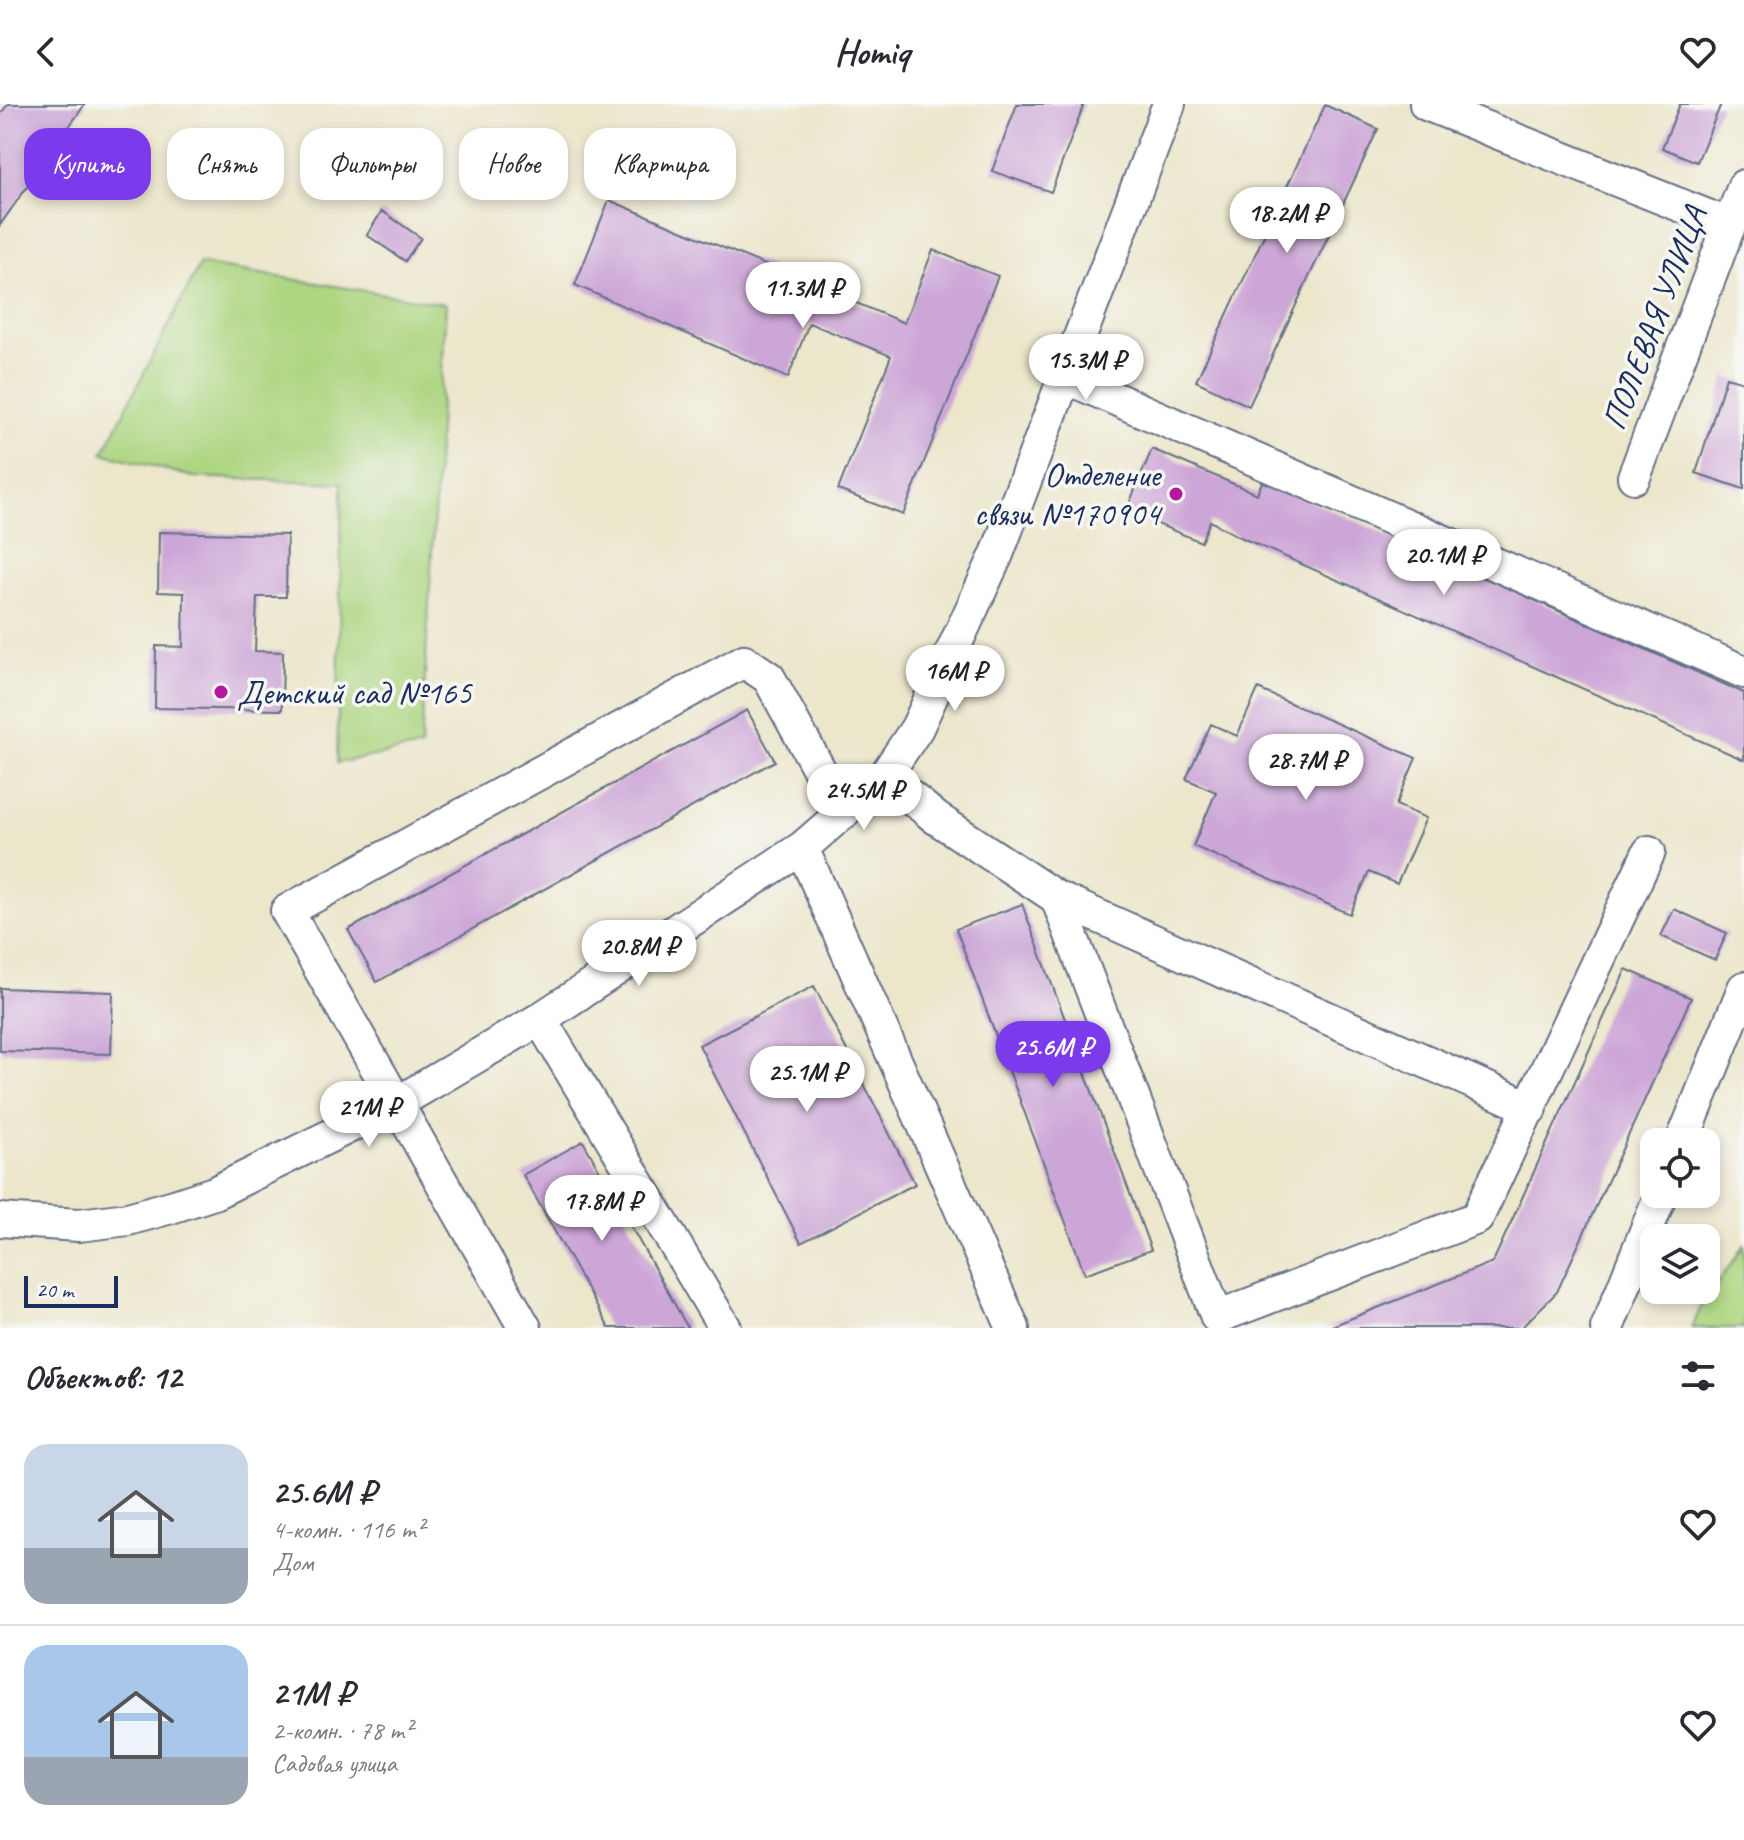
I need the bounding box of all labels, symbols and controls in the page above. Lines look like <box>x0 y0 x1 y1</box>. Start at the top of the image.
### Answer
text: Homiq <box>835 29 909 75</box>
icon: back <box>24 30 68 74</box>
icon: heart <box>1676 30 1720 74</box>
chip: Купить <box>24 128 151 200</box>
chip: Снять <box>167 128 284 200</box>
chip: Фильтры <box>300 128 443 200</box>
chip: Новое <box>459 128 568 200</box>
chip: Квартира <box>584 128 736 200</box>
pin: 18.2M ₽ <box>1213 187 1361 255</box>
text: 18.2M ₽ <box>1248 196 1326 229</box>
street label: ПОЛЕВАЯ УЛИЦА <box>1592 199 1717 436</box>
pin: 11.3M ₽ <box>729 262 877 330</box>
text: 11.3M ₽ <box>764 271 842 304</box>
pin: 15.3M ₽ <box>1012 334 1160 402</box>
text: 15.3M ₽ <box>1047 343 1125 376</box>
place label: Отделение связи №170904 <box>974 453 1164 535</box>
marker: Отделение связи №170904 <box>1167 485 1185 503</box>
pin: 20.1M ₽ <box>1370 529 1518 597</box>
text: 20.1M ₽ <box>1405 538 1483 571</box>
pin: 16M ₽ <box>899 645 1011 713</box>
text: 16M ₽ <box>924 654 986 687</box>
place label: Детский сад №165 <box>237 671 473 714</box>
marker: Детский сад №165 <box>212 683 230 701</box>
pin: 28.7M ₽ <box>1232 734 1380 802</box>
text: 28.7M ₽ <box>1267 743 1345 776</box>
pin: 24.5M ₽ <box>790 764 938 832</box>
text: 24.5M ₽ <box>825 773 903 806</box>
pin: 20.8M ₽ <box>565 920 713 988</box>
text: 20.8M ₽ <box>600 929 678 962</box>
pin: 25.6M ₽ <box>979 1021 1127 1089</box>
text: 25.6M ₽ <box>1013 1030 1093 1063</box>
pin: 25.1M ₽ <box>733 1046 881 1114</box>
text: 25.1M ₽ <box>768 1055 846 1088</box>
pin: 21M ₽ <box>313 1081 425 1149</box>
text: 21M ₽ <box>338 1090 400 1123</box>
map controls <box>1640 1128 1720 1304</box>
button: locate <box>1640 1128 1720 1208</box>
pin: 17.8M ₽ <box>528 1175 676 1243</box>
text: 17.8M ₽ <box>563 1184 641 1217</box>
button: layers <box>1640 1224 1720 1304</box>
scale bar <box>24 1272 118 1308</box>
text: 20 m <box>36 1276 73 1304</box>
icon: filters <box>1676 1354 1720 1398</box>
text: Объектов: 12 <box>24 1355 182 1398</box>
text: 25.6M ₽ <box>272 1470 375 1513</box>
icon: home <box>88 1476 184 1572</box>
icon: heart <box>1676 1502 1720 1546</box>
text: 4-комн. · 116 m² <box>272 1513 424 1546</box>
text: Дом <box>272 1546 314 1579</box>
text: 21M ₽ <box>272 1671 353 1714</box>
icon: home <box>88 1677 184 1773</box>
icon: heart <box>1676 1703 1720 1747</box>
text: 2-комн. · 78 m² <box>272 1714 412 1747</box>
text: Садовая улица <box>272 1747 397 1780</box>

